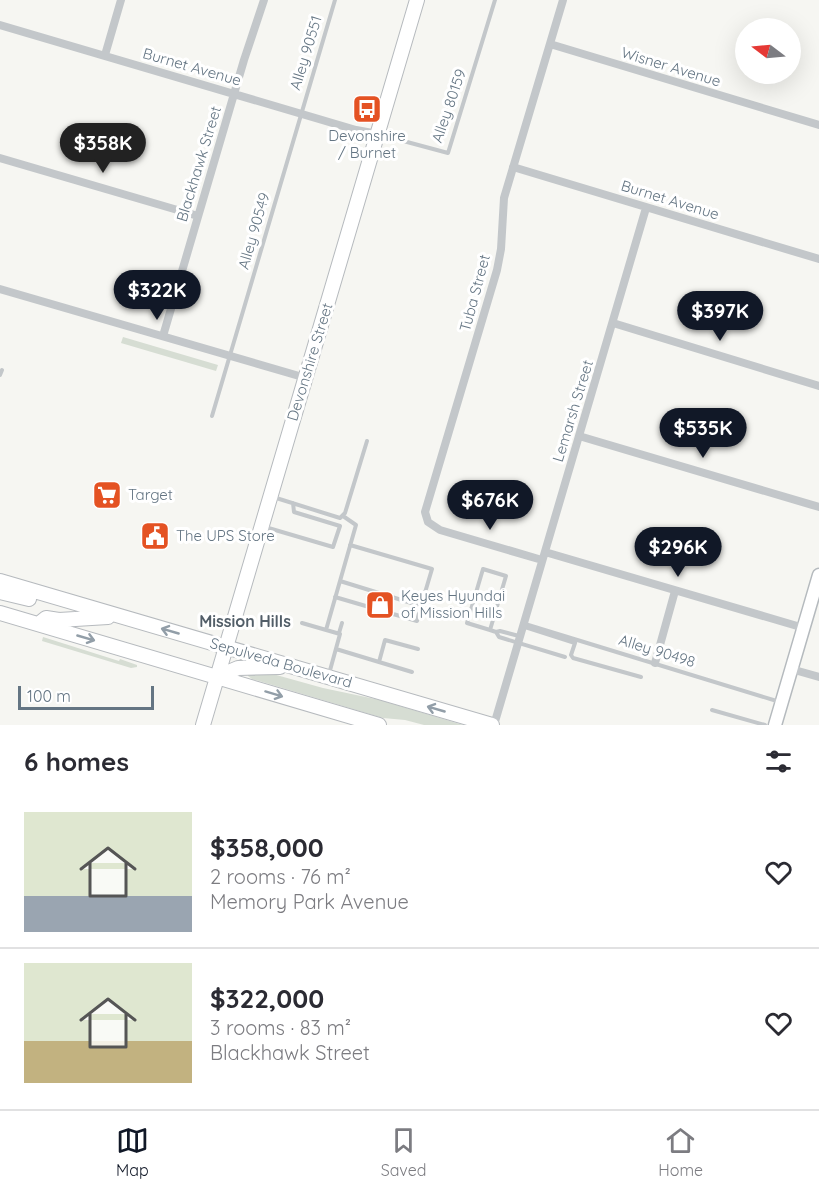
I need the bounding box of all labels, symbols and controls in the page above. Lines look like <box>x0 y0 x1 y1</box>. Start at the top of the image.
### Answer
street label: Alley 90551 <box>285 13 326 92</box>
north arrow <box>735 18 801 84</box>
map controls <box>735 18 801 84</box>
street label: Wisner Avenue <box>619 42 723 91</box>
street label: Burnet Avenue <box>141 43 244 90</box>
street label: Alley 80159 <box>427 67 470 145</box>
bus stop icon: Devonshire / Burnet <box>351 93 383 125</box>
street label: Blackhawk Street <box>172 104 225 224</box>
pin: $358K <box>61 123 145 174</box>
place label: Devonshire / Burnet <box>328 126 406 162</box>
text: $358K <box>74 130 132 155</box>
street label: Burnet Avenue <box>619 176 722 223</box>
street label: Alley 90549 <box>234 190 274 271</box>
street label: Tuba Street <box>455 252 494 334</box>
pin: $322K <box>115 270 199 321</box>
text: $322K <box>128 277 186 302</box>
pin: $397K <box>678 291 762 342</box>
text: $397K <box>691 298 749 323</box>
street label: Devonshire Street <box>283 300 337 423</box>
street label: Lemarsh Street <box>548 358 597 464</box>
pin: $535K <box>661 408 745 459</box>
text: $535K <box>674 415 732 440</box>
supermarket icon: Target <box>91 479 123 511</box>
pin: $676K <box>448 480 532 531</box>
place label: Target <box>128 485 173 504</box>
text: $676K <box>461 487 519 512</box>
public building icon: The UPS Store <box>139 520 171 552</box>
place label: The UPS Store <box>176 526 275 545</box>
pin: $296K <box>636 527 720 578</box>
text: $296K <box>649 534 707 559</box>
place label: Keyes Hyundai of Mission Hills <box>401 586 505 622</box>
shop icon: Keyes Hyundai of Mission Hills <box>364 589 396 621</box>
district label: Mission Hills <box>199 611 291 631</box>
one-way arrow <box>161 625 180 636</box>
street label: Alley 90498 <box>617 630 698 671</box>
one-way arrow <box>76 633 95 645</box>
street label: Sepulveda Boulevard <box>208 633 354 692</box>
scale bar <box>18 683 154 710</box>
text: 100 m <box>27 686 71 706</box>
one-way arrow <box>264 689 283 700</box>
one-way arrow <box>427 703 446 714</box>
text: 6 homes <box>24 745 129 778</box>
icon: filters <box>762 745 795 778</box>
text: $358,000 <box>210 831 324 864</box>
icon: home <box>72 836 144 908</box>
icon: heart <box>762 856 795 889</box>
text: 2 rooms · 76 m² <box>210 864 351 889</box>
text: Memory Park Avenue <box>210 889 409 914</box>
text: $322,000 <box>210 982 324 1015</box>
icon: home <box>72 987 144 1059</box>
icon: heart <box>762 1007 795 1040</box>
text: 3 rooms · 83 m² <box>210 1015 351 1040</box>
text: Blackhawk Street <box>210 1040 370 1065</box>
tab: Map <box>116 1124 149 1180</box>
tab: Saved <box>381 1124 426 1180</box>
tab: Home <box>658 1124 703 1180</box>

